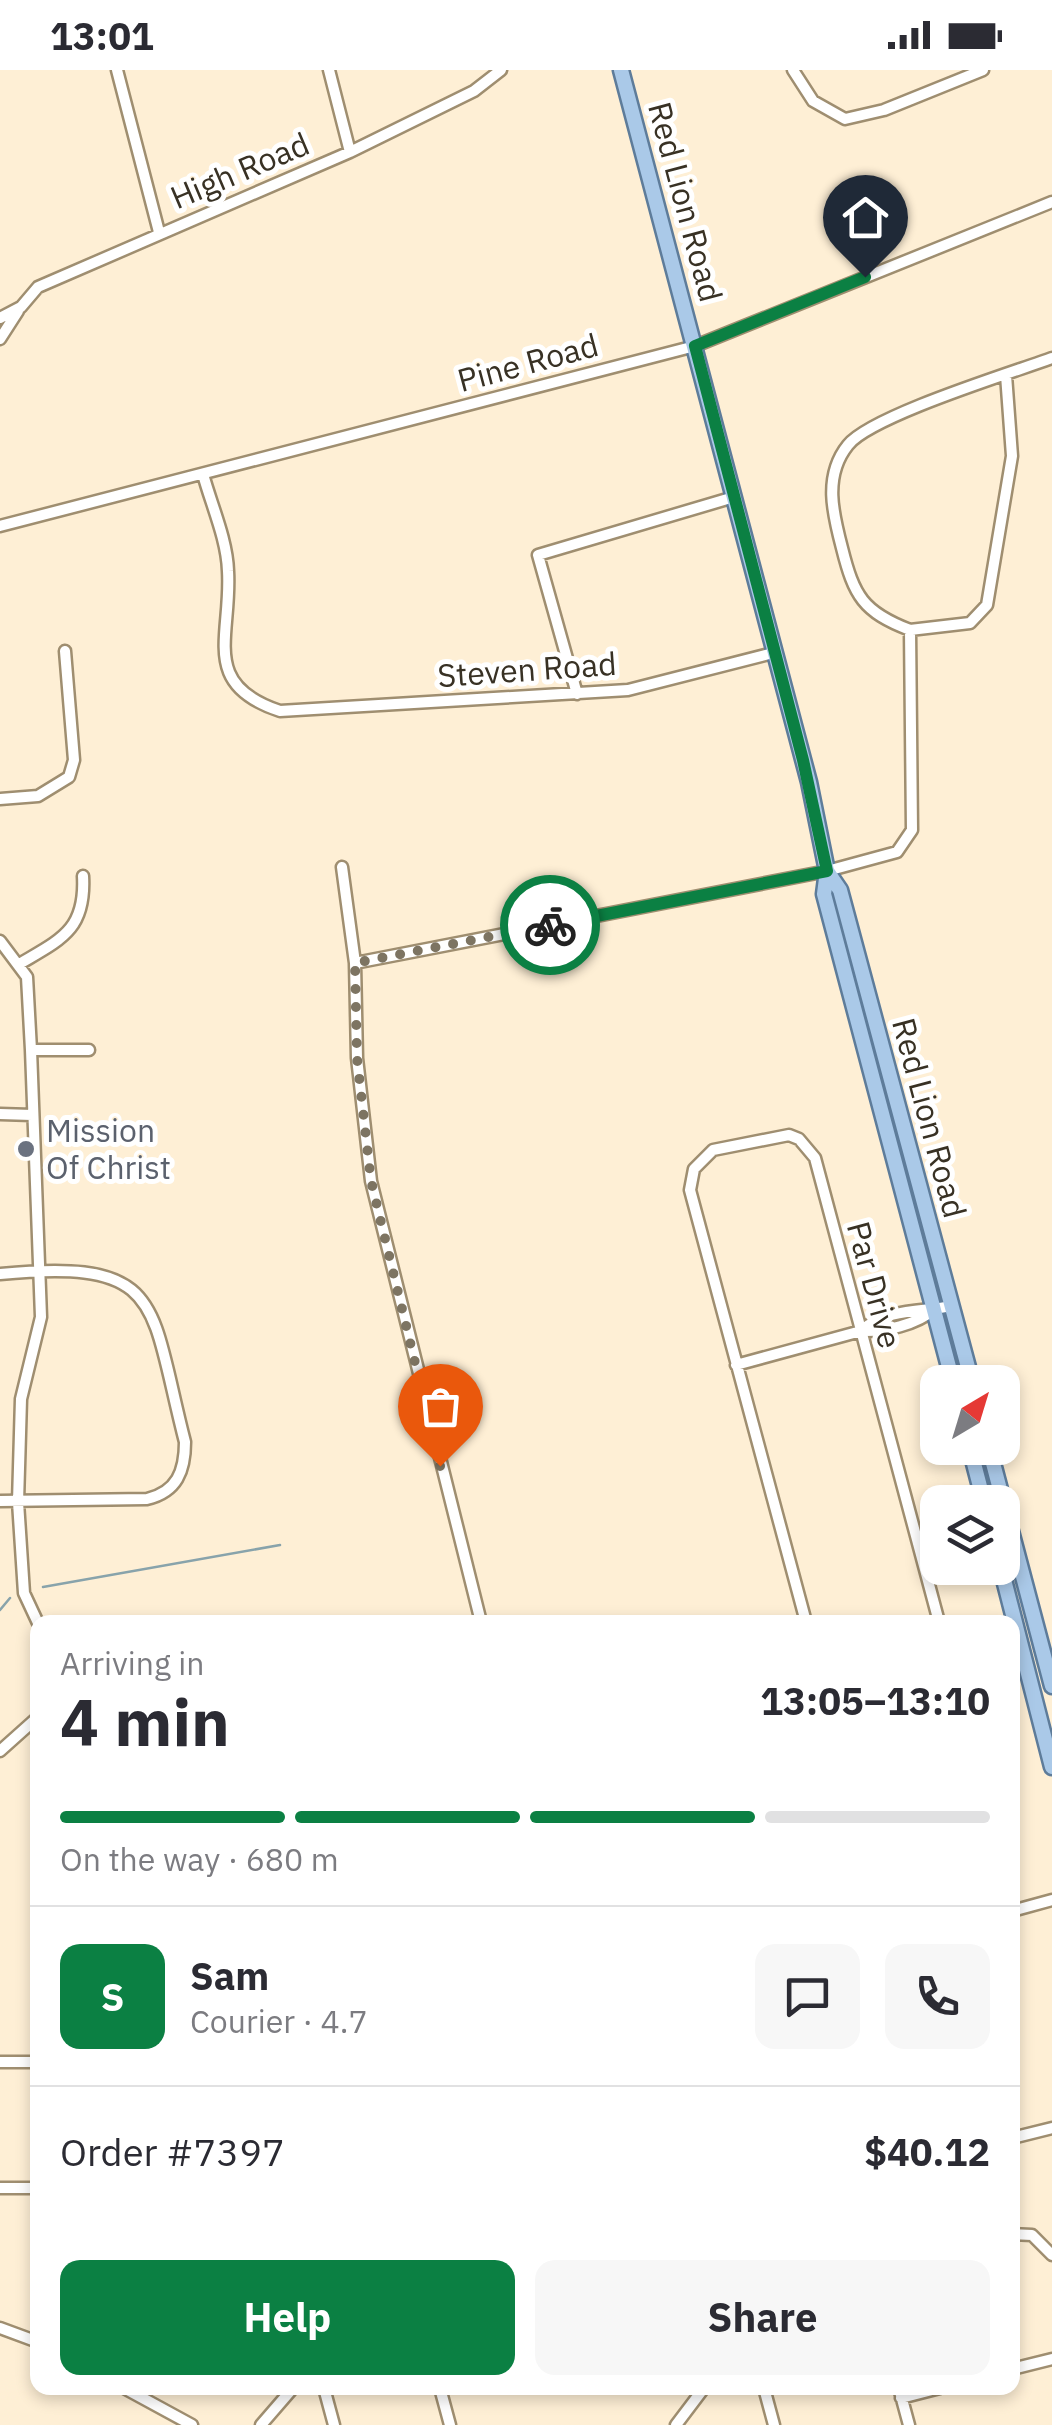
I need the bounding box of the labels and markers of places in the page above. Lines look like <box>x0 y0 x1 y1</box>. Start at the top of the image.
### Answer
pin <box>823 175 908 278</box>
place label: Mission Of Christ <box>46 1109 171 1188</box>
marker: Mission Of Christ <box>15 1138 37 1160</box>
pin <box>398 1364 483 1467</box>

